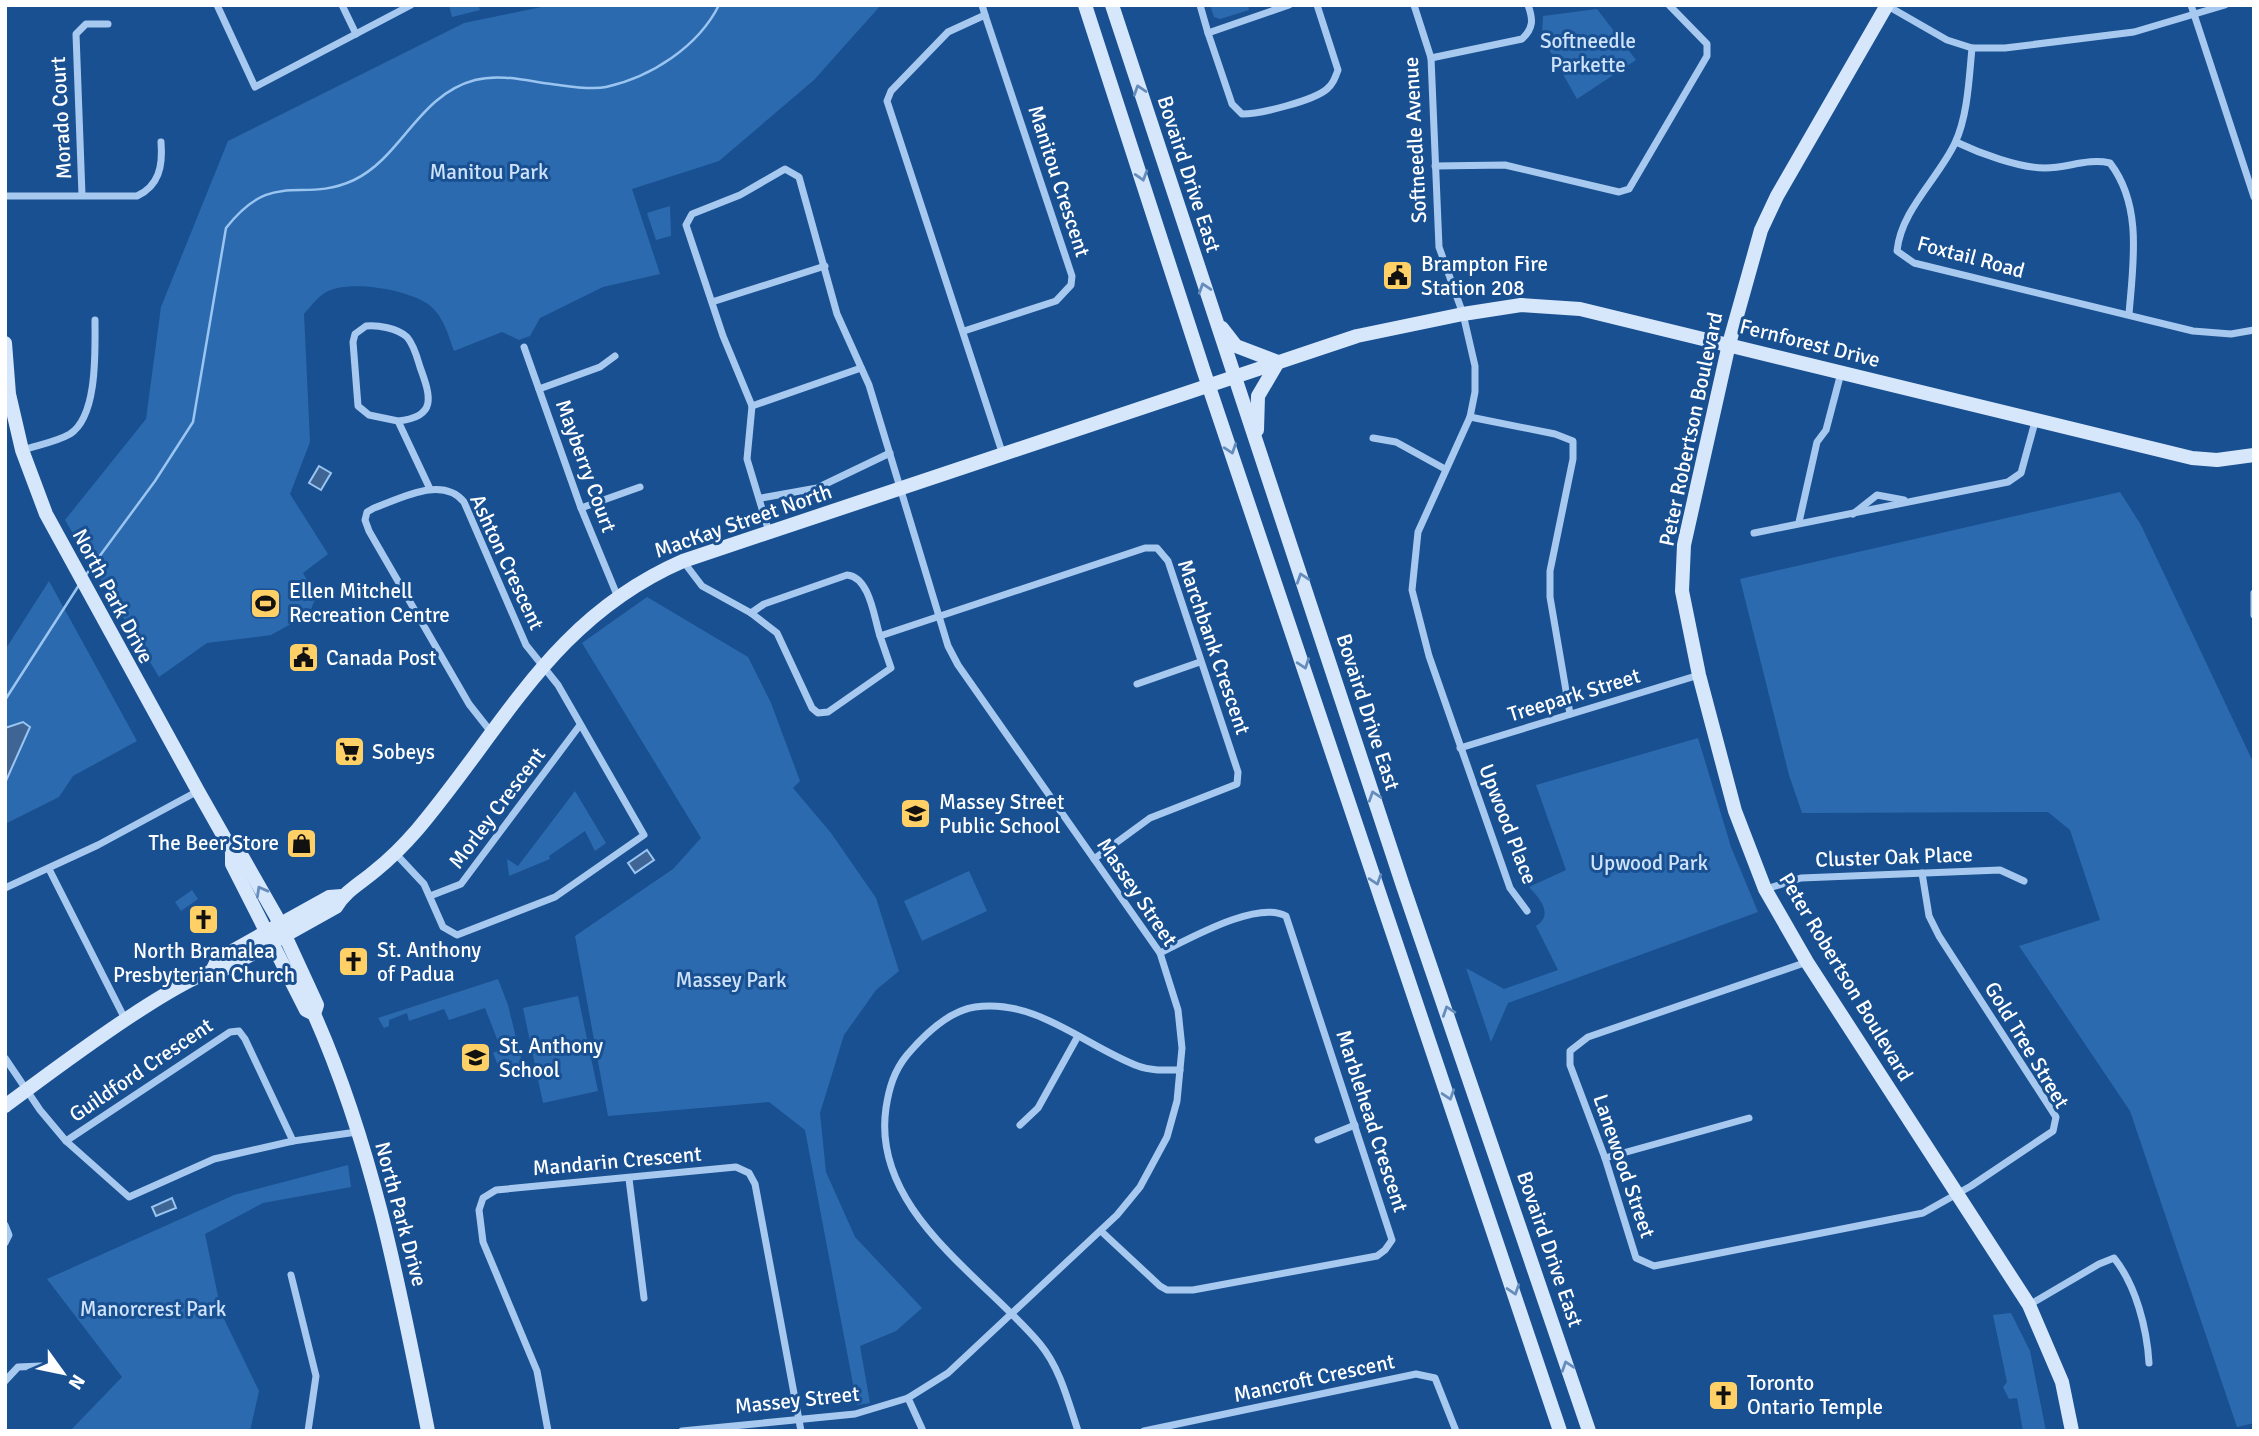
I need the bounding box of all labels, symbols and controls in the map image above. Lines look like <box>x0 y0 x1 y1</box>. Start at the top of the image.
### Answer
park label: Softneedle Parkette <box>1540 28 1636 78</box>
street label: Morado Court <box>45 56 77 180</box>
street label: Softneedle Avenue <box>1398 56 1432 224</box>
one-way arrow <box>1133 84 1147 96</box>
street label: Bovaird Drive East <box>1151 92 1227 256</box>
street label: Manitou Crescent <box>1022 102 1096 260</box>
park label: Manitou Park <box>429 159 549 185</box>
one-way arrow <box>1134 170 1149 182</box>
street label: Foxtail Road <box>1914 230 2028 284</box>
place label: Brampton Fire Station 208 <box>1421 251 1548 301</box>
public building icon: Brampton Fire Station 208 <box>1381 259 1415 293</box>
one-way arrow <box>1198 282 1212 294</box>
street label: Peter Robertson Boulevard <box>1653 310 1729 548</box>
street label: Fernforest Drive <box>1737 313 1883 373</box>
street label: Mayberry Court <box>550 396 622 536</box>
one-way arrow <box>1223 442 1237 454</box>
street label: MacKay Street North <box>651 478 835 564</box>
street label: Ashton Crescent <box>464 490 550 634</box>
street label: North Park Drive <box>67 524 159 668</box>
street label: Marchbank Crescent <box>1172 556 1256 738</box>
one-way arrow <box>1296 573 1310 585</box>
place label: Ellen Mitchell Recreation Centre <box>289 578 450 628</box>
sports icon: Ellen Mitchell Recreation Centre <box>249 586 283 620</box>
street label: Bovaird Drive East <box>1330 630 1406 794</box>
public building icon: Canada Post <box>286 641 320 675</box>
place label: Canada Post <box>326 645 436 671</box>
one-way arrow <box>1296 658 1310 670</box>
street label: Treepark Street <box>1505 663 1643 727</box>
supermarket icon: Sobeys <box>332 735 366 769</box>
place label: Sobeys <box>372 739 435 765</box>
street label: Morley Crescent <box>443 742 551 874</box>
street label: Upwood Place <box>1473 760 1543 888</box>
place label: Massey Street Public School <box>939 789 1064 839</box>
one-way arrow <box>1367 791 1382 803</box>
school or university icon: Massey Street Public School <box>899 797 933 831</box>
shop icon: The Beer Store <box>285 826 319 860</box>
place label: The Beer Store <box>148 830 279 856</box>
street label: Massey Street <box>1091 833 1183 951</box>
street label: Cluster Oak Place <box>1815 841 1973 873</box>
park label: Upwood Park <box>1590 850 1708 876</box>
street label: Peter Robertson Boulevard <box>1773 868 1919 1086</box>
one-way arrow <box>1368 873 1382 886</box>
one-way arrow <box>256 886 269 898</box>
church icon: North Bramalea Presbyterian Church <box>187 902 221 936</box>
place label: St. Anthony of Padua <box>377 937 481 987</box>
place label: North Bramalea Presbyterian Church <box>113 938 295 988</box>
church icon: St. Anthony of Padua <box>337 945 371 979</box>
park label: Massey Park <box>675 967 787 993</box>
street label: Gold Tree Street <box>1979 977 2075 1113</box>
one-way arrow <box>1442 1006 1456 1018</box>
street label: Guildford Crescent <box>64 1012 218 1128</box>
street label: Marblehead Crescent <box>1330 1027 1414 1215</box>
place label: St. Anthony School <box>499 1033 603 1083</box>
school or university icon: St. Anthony School <box>459 1041 493 1075</box>
one-way arrow <box>1441 1089 1455 1101</box>
street label: Lanewood Street <box>1587 1091 1661 1241</box>
street label: North Park Drive <box>369 1139 433 1289</box>
street label: Mandarin Crescent <box>531 1141 703 1181</box>
street label: Bovaird Drive East <box>1511 1168 1589 1330</box>
one-way arrow <box>1506 1284 1520 1296</box>
park label: Manorcrest Park <box>80 1296 227 1322</box>
north arrow <box>28 1338 98 1408</box>
street label: Mancroft Crescent <box>1231 1348 1397 1408</box>
one-way arrow <box>1561 1360 1576 1372</box>
text: N <box>63 1370 90 1394</box>
place label: Toronto Ontario Temple <box>1747 1370 1883 1420</box>
church icon: Toronto Ontario Temple <box>1707 1378 1741 1412</box>
street label: Massey Street <box>733 1381 861 1419</box>

